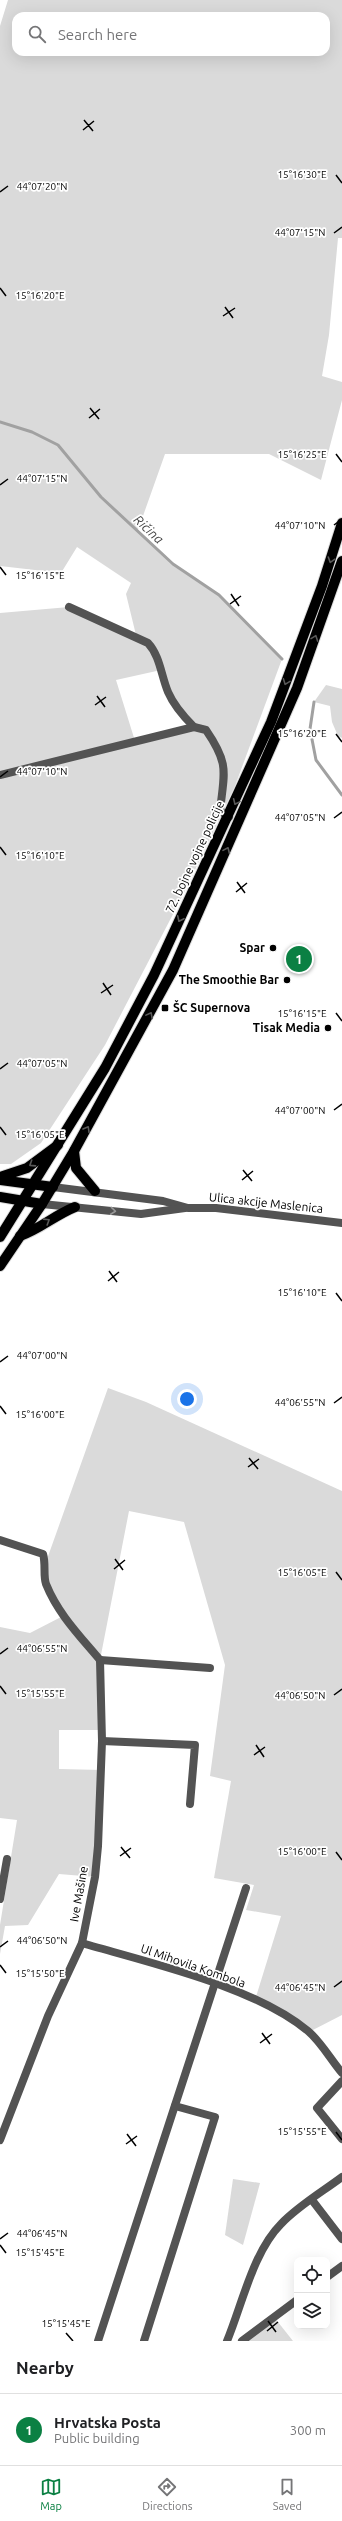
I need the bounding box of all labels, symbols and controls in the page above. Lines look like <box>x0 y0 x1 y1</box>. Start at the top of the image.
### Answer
search box <box>12 12 330 56</box>
icon: search <box>26 23 48 45</box>
text: Search here <box>58 26 137 43</box>
text: 15°16'30"E <box>277 169 327 180</box>
text: 44°07'20"N <box>17 181 67 192</box>
text: 44°07'15"N <box>275 227 325 238</box>
text: 15°16'20"E <box>15 290 65 301</box>
text: 15°16'25"E <box>277 449 327 460</box>
text: 44°07'15"N <box>17 473 67 484</box>
water label: Ričina <box>131 512 167 546</box>
text: 44°07'10"N <box>275 520 325 531</box>
one-way arrow <box>327 556 336 563</box>
text: 15°16'15"E <box>15 570 65 581</box>
one-way arrow <box>310 635 319 642</box>
one-way arrow <box>283 678 291 685</box>
text: 15°16'20"E <box>277 728 327 739</box>
text: 44°07'10"N <box>17 766 67 777</box>
one-way arrow <box>232 798 240 805</box>
street label: 72. bojne vojne policije <box>163 799 226 915</box>
text: 44°07'05"N <box>275 812 325 823</box>
one-way arrow <box>222 847 230 855</box>
text: 15°16'10"E <box>15 850 65 861</box>
one-way arrow <box>177 915 185 923</box>
place label: Spar <box>240 941 265 954</box>
marker: Spar <box>268 943 278 953</box>
pin: 1 <box>286 944 312 974</box>
place label: The Smoothie Bar <box>179 973 279 986</box>
marker: The Smoothie Bar <box>282 975 292 985</box>
place label: ŠC Supernova <box>173 999 250 1014</box>
marker: ŠC Supernova <box>160 1003 170 1013</box>
text: 15°16'15"E <box>277 1008 327 1019</box>
one-way arrow <box>145 1012 153 1019</box>
place label: Tisak Media <box>253 1021 320 1034</box>
marker: Tisak Media <box>323 1023 333 1033</box>
text: 44°07'05"N <box>17 1058 67 1069</box>
text: 44°07'00"N <box>275 1105 325 1116</box>
one-way arrow <box>83 1126 90 1133</box>
text: 15°16'05"E <box>15 1129 65 1140</box>
one-way arrow <box>29 1160 36 1167</box>
street label: Ulica akcije Maslenica <box>208 1190 324 1215</box>
one-way arrow <box>110 1206 116 1215</box>
one-way arrow <box>43 1218 50 1226</box>
text: 15°16'10"E <box>277 1287 327 1298</box>
text: 44°07'00"N <box>17 1350 67 1361</box>
your location <box>177 1389 197 1409</box>
text: 44°06'55"N <box>275 1397 325 1408</box>
text: 15°16'00"E <box>15 1409 65 1420</box>
text: 15°16'05"E <box>277 1567 327 1578</box>
text: 44°06'55"N <box>17 1643 67 1654</box>
text: 15°15'55"E <box>15 1688 65 1699</box>
text: 44°06'50"N <box>275 1690 325 1701</box>
text: 15°16'00"E <box>277 1846 327 1857</box>
street label: Ive Mašine <box>67 1865 90 1923</box>
text: 44°06'50"N <box>17 1935 67 1946</box>
street label: Ul Mihovila Kombola <box>139 1941 247 1990</box>
text: 15°15'50"E <box>15 1968 65 1979</box>
text: 44°06'45"N <box>275 1982 325 1993</box>
text: 15°15'55"E <box>277 2126 327 2137</box>
text: 44°06'45"N <box>17 2228 67 2239</box>
text: 15°15'45"E <box>15 2247 65 2258</box>
map controls <box>294 2257 330 2329</box>
button: locate <box>294 2257 330 2293</box>
button: layers <box>294 2293 330 2329</box>
text: 15°15'45"E <box>41 2318 91 2329</box>
text: Nearby <box>16 2358 74 2377</box>
text: Hrvatska Posta <box>54 2414 161 2431</box>
text: 1 <box>25 2423 33 2437</box>
text: 300 m <box>290 2423 326 2437</box>
text: Public building <box>54 2431 140 2445</box>
tab: Map <box>40 2476 62 2512</box>
tab: Directions <box>142 2476 192 2512</box>
tab: Saved <box>273 2476 302 2512</box>

